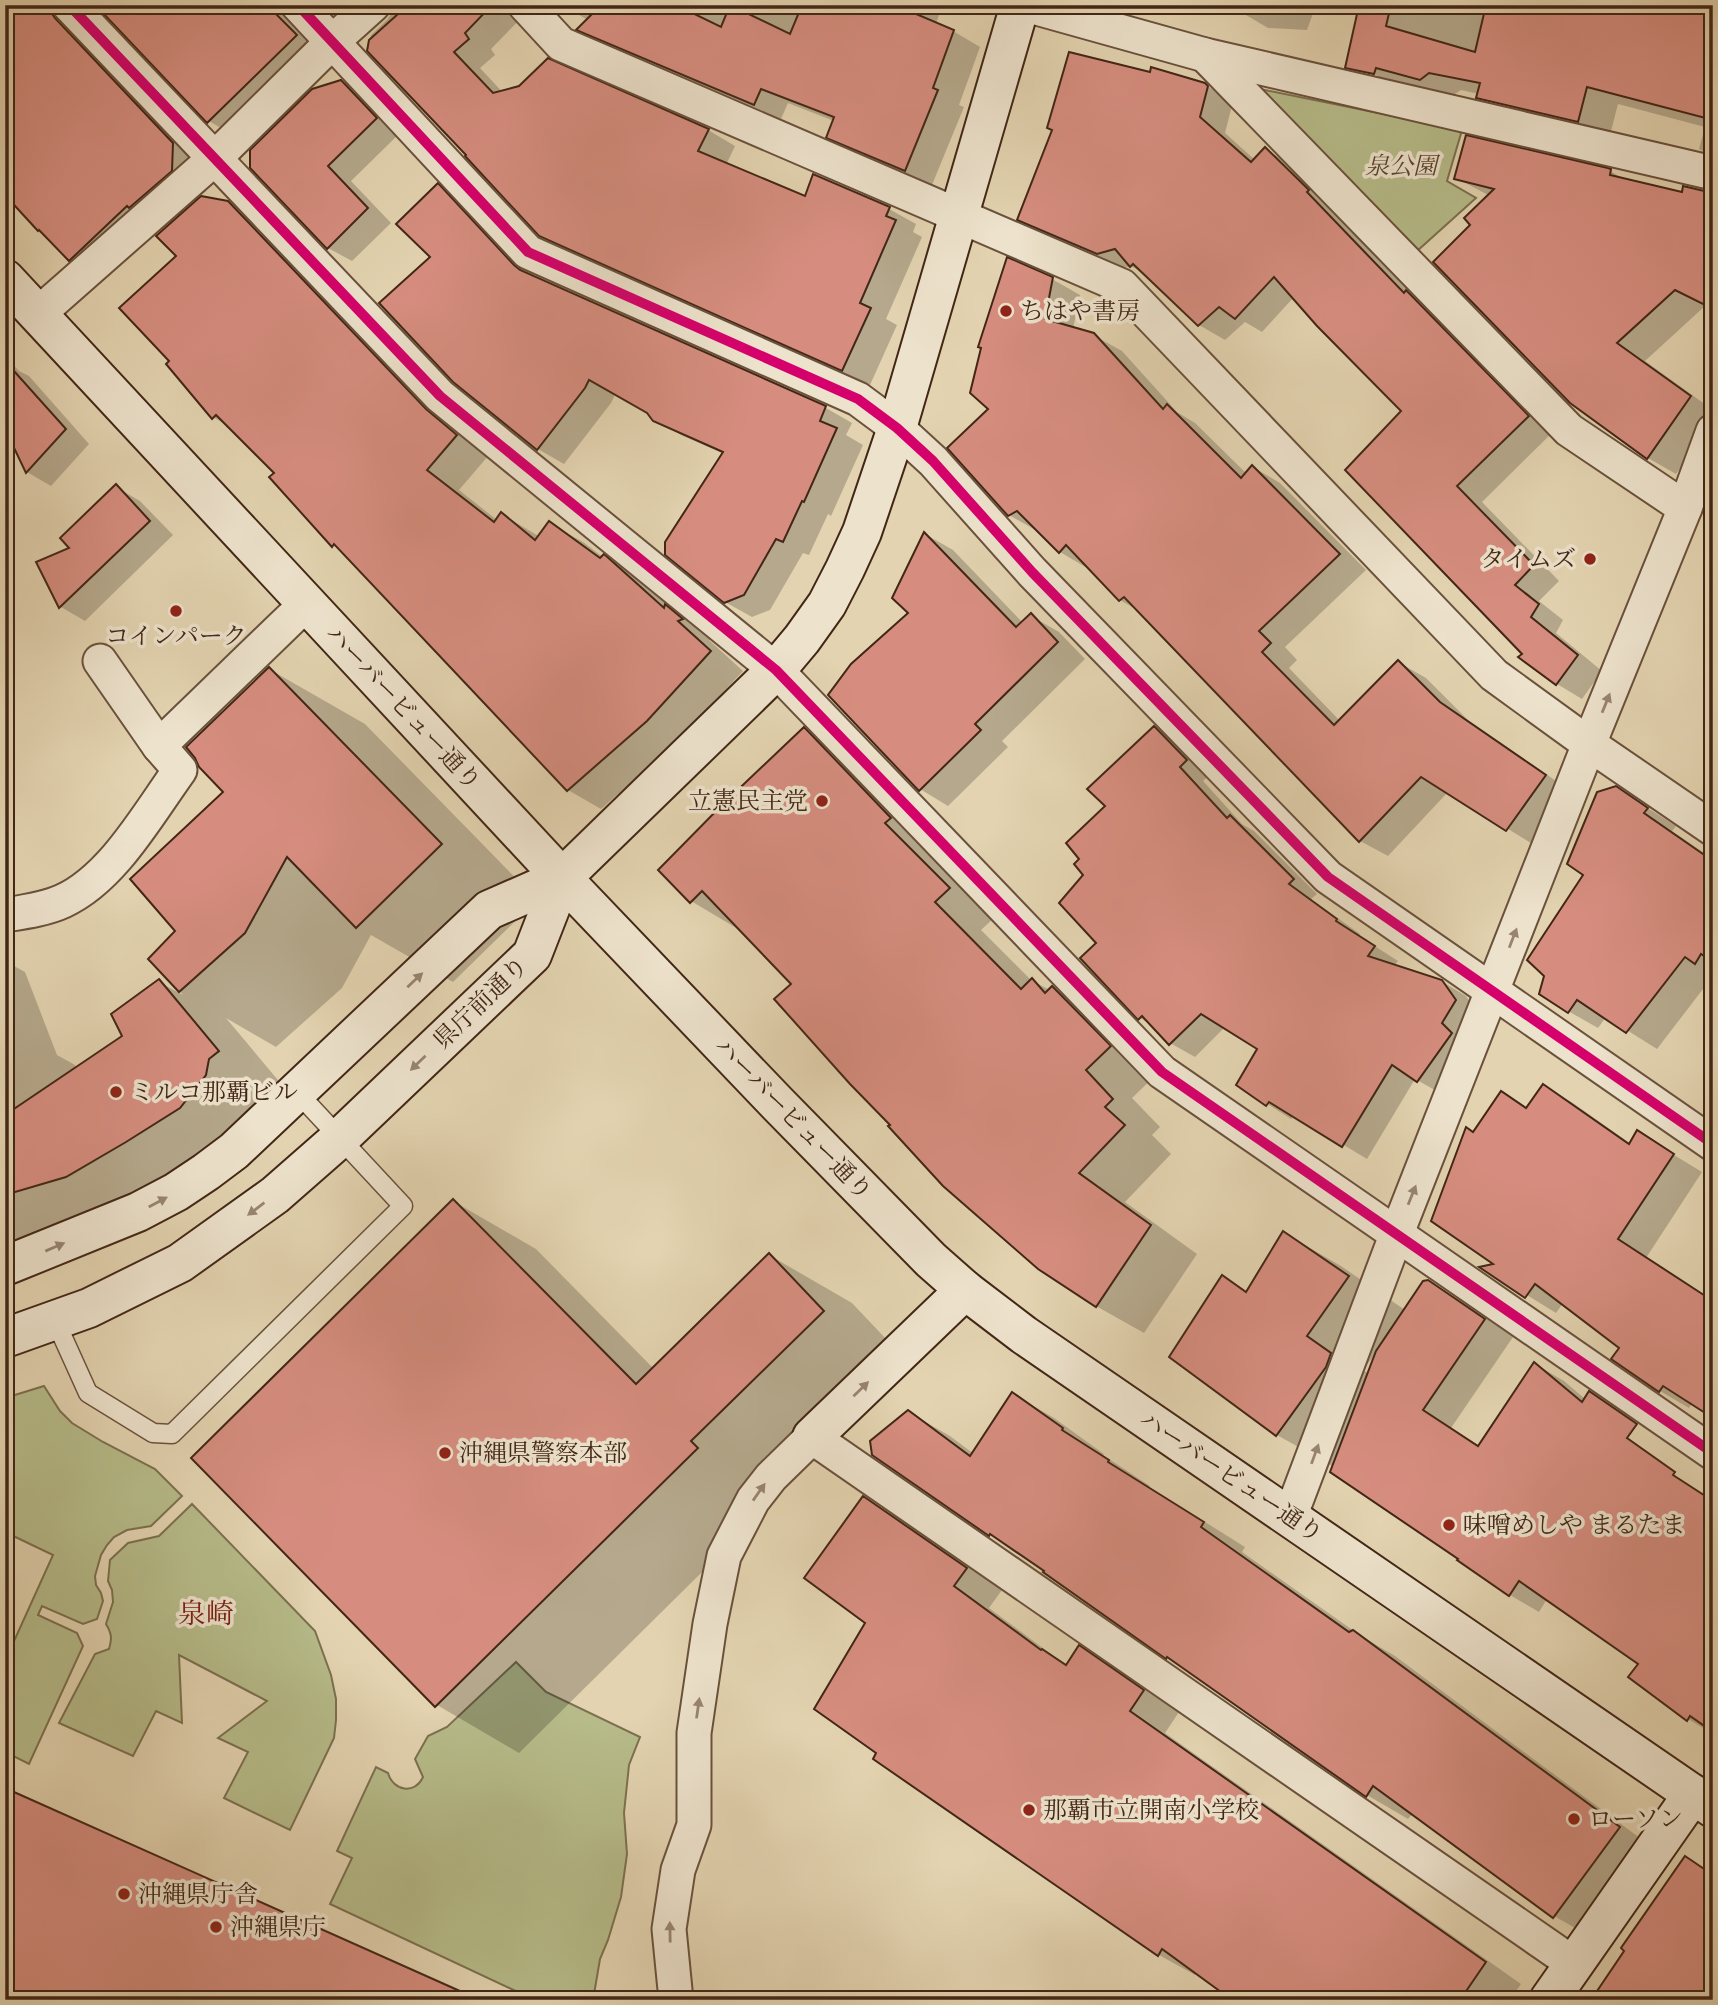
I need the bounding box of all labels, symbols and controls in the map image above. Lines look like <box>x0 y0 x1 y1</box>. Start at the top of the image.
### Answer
park label: 泉公園 <box>1365 150 1441 183</box>
place label: ちはや書房 <box>1020 295 1140 328</box>
marker: ちはや書房 <box>998 303 1014 319</box>
place label: タイムズ <box>1480 543 1576 576</box>
marker: タイムズ <box>1582 551 1598 567</box>
marker: コインパーク <box>168 603 184 619</box>
street label: ハーバービュー通り <box>318 618 488 798</box>
place label: コインパーク <box>105 620 247 653</box>
one-way arrow <box>1600 693 1611 714</box>
place label: 立憲民主党 <box>688 785 808 818</box>
marker: 立憲民主党 <box>814 793 830 809</box>
one-way arrow <box>1508 927 1519 948</box>
street label: 県庁前通り <box>426 949 536 1057</box>
one-way arrow <box>406 972 424 988</box>
street label: ハーバービュー通り <box>707 1030 879 1208</box>
one-way arrow <box>410 1055 427 1071</box>
place label: ミルコ那覇ビル <box>130 1076 298 1109</box>
marker: ミルコ那覇ビル <box>108 1084 124 1100</box>
one-way arrow <box>1406 1184 1417 1205</box>
one-way arrow <box>148 1196 168 1207</box>
one-way arrow <box>248 1201 266 1216</box>
one-way arrow <box>45 1241 66 1252</box>
one-way arrow <box>852 1382 869 1398</box>
street label: ハーバービュー通り <box>1133 1403 1329 1551</box>
place label: 沖縄県警察本部 <box>459 1437 627 1470</box>
one-way arrow <box>1309 1443 1320 1464</box>
marker: 沖縄県警察本部 <box>437 1445 453 1461</box>
one-way arrow <box>752 1483 766 1501</box>
place label: 味噌めしや まるたま <box>1463 1509 1685 1542</box>
marker: 味噌めしや まるたま <box>1441 1517 1457 1533</box>
district label: 泉崎 <box>178 1595 234 1633</box>
one-way arrow <box>692 1697 703 1719</box>
place label: 那覇市立開南小学校 <box>1043 1794 1259 1827</box>
marker: 那覇市立開南小学校 <box>1021 1802 1037 1818</box>
place label: ローソン <box>1588 1803 1683 1836</box>
marker: ローソン <box>1566 1811 1582 1827</box>
place label: 沖縄県庁舎 <box>138 1878 258 1911</box>
marker: 沖縄県庁舎 <box>116 1886 132 1902</box>
place label: 沖縄県庁 <box>230 1911 326 1944</box>
marker: 沖縄県庁 <box>208 1919 224 1935</box>
one-way arrow <box>665 1921 676 1943</box>

